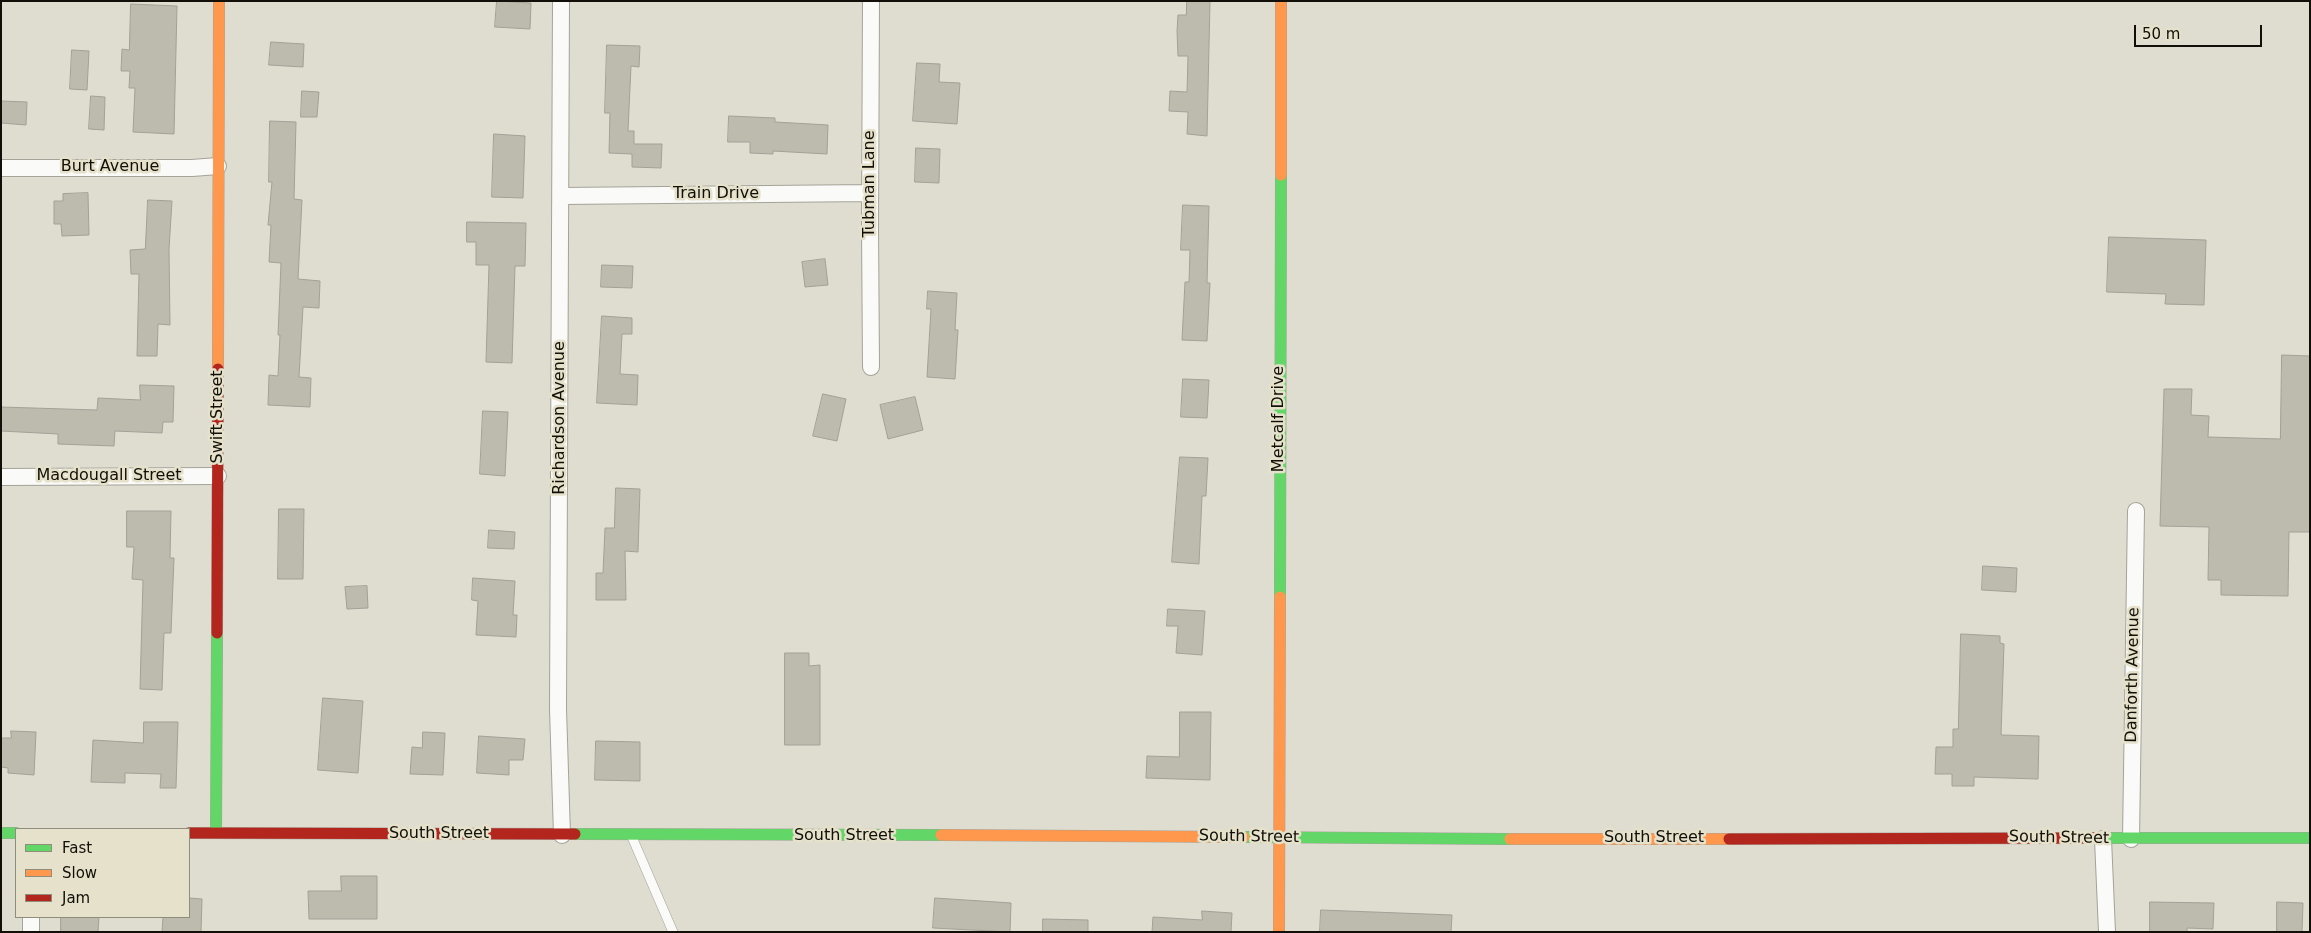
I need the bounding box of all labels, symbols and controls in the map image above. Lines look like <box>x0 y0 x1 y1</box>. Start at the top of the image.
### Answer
scale bar <box>2136 15 2264 47</box>
text: 50 m <box>2142 25 2180 43</box>
street label: Tubman Lane <box>860 131 880 237</box>
street label: Burt Avenue <box>61 157 159 177</box>
street label: Train Drive <box>673 184 759 204</box>
street label: Richardson Avenue <box>550 341 570 495</box>
street label: Metcalf Drive <box>1269 366 1289 472</box>
street label: Swift Street <box>208 370 228 464</box>
street label: Macdougall Street <box>36 466 182 486</box>
street label: Danforth Avenue <box>2122 607 2144 743</box>
street label: South Street <box>389 824 489 844</box>
street label: South Street <box>794 826 894 846</box>
street label: South Street <box>1199 827 1299 847</box>
legend <box>15 828 190 918</box>
street label: South Street <box>1604 828 1704 848</box>
street label: South Street <box>2009 828 2109 848</box>
text: Fast <box>62 839 92 857</box>
text: Slow <box>62 864 97 882</box>
text: Jam <box>62 889 90 907</box>

